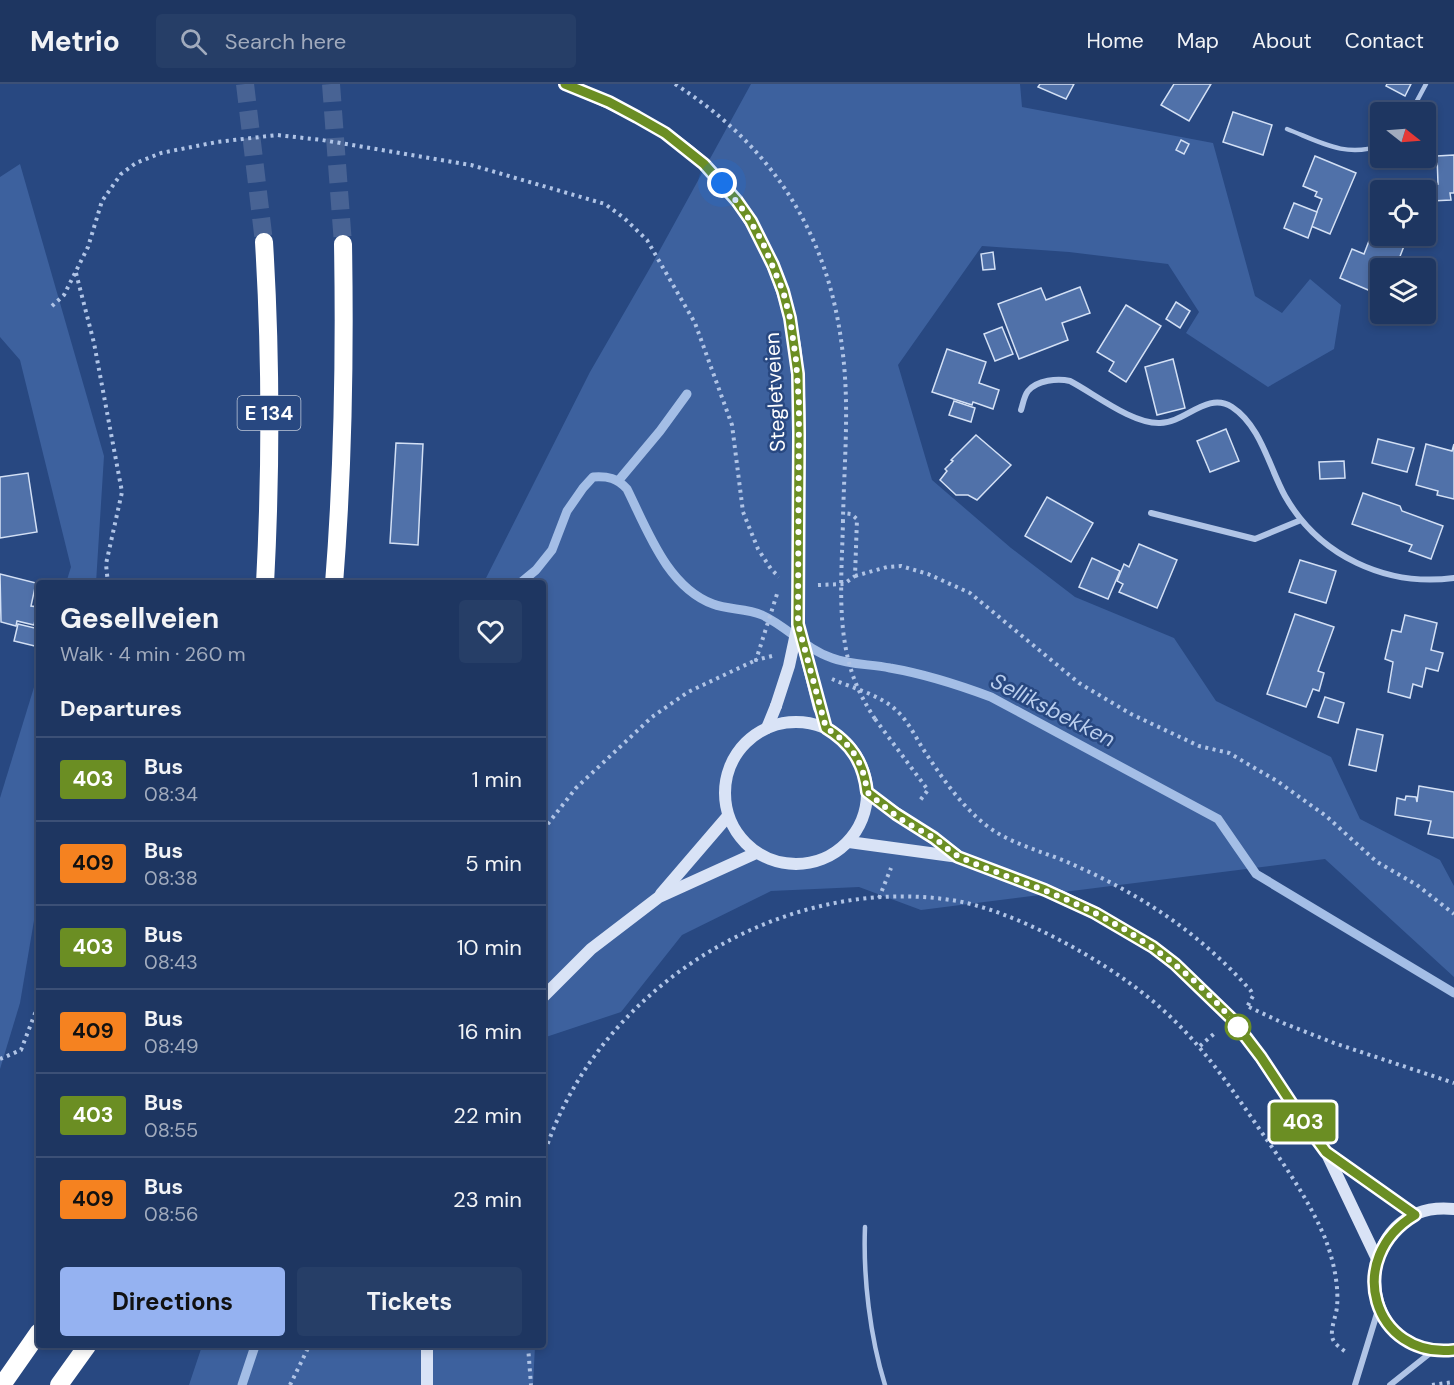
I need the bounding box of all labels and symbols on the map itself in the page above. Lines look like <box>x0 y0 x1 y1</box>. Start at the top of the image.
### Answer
north arrow <box>1370 102 1436 168</box>
your location <box>707 168 737 198</box>
street label: Stegletveien <box>758 332 792 452</box>
road number: E 134 <box>238 396 300 430</box>
water label: Selliksbekken <box>986 666 1120 754</box>
unlabelled marker <box>1225 1014 1251 1040</box>
line badge: 403 <box>1268 1102 1338 1142</box>

